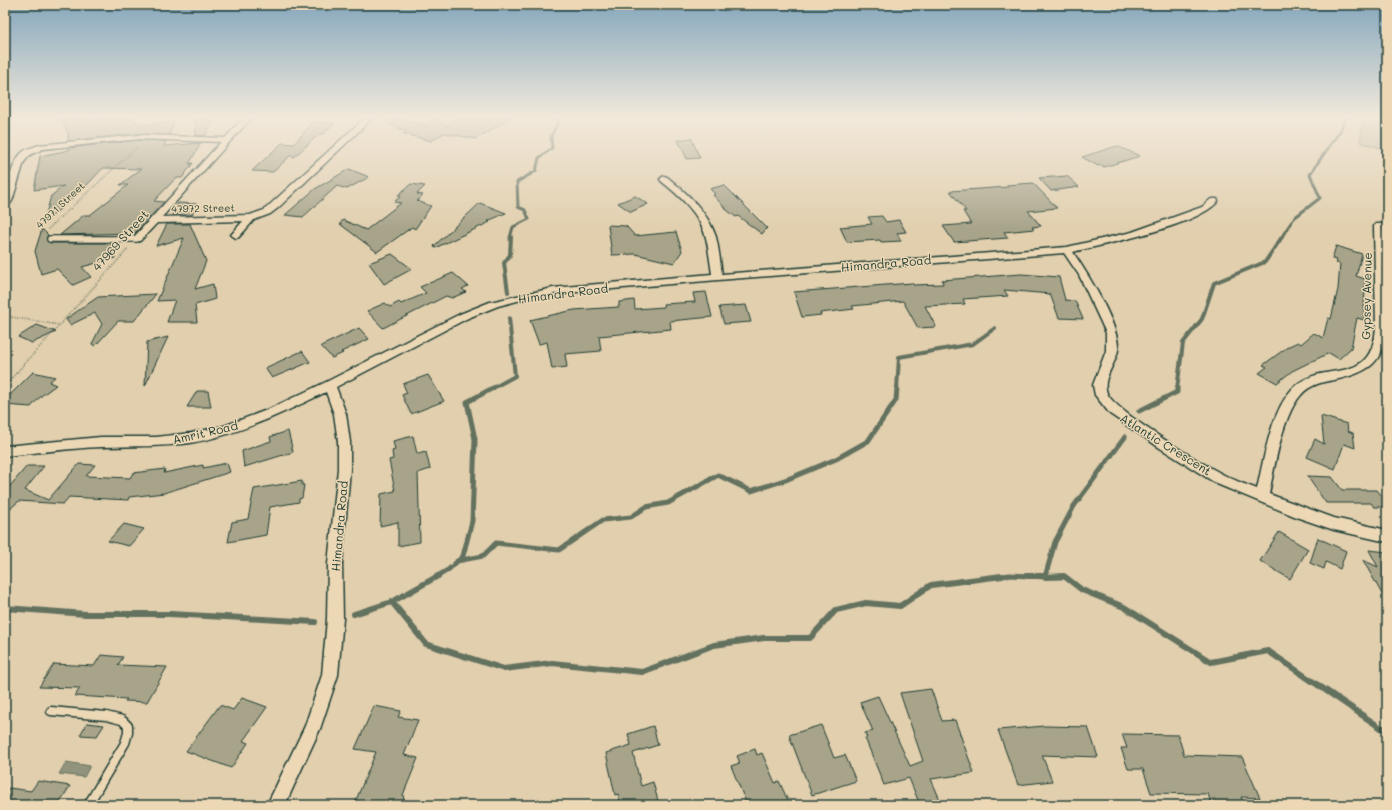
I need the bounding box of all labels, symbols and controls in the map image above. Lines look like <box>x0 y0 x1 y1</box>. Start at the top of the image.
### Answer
street label: 47971 Street <box>32 179 88 231</box>
street label: 47972 Street <box>171 200 235 216</box>
street label: 47969 Street <box>88 206 152 274</box>
street label: Himandra Road <box>840 251 932 275</box>
street label: Gypsey Avenue <box>1357 252 1375 340</box>
street label: Himandra Road <box>517 279 609 306</box>
street label: Atlantic Crescent <box>1117 409 1215 479</box>
street label: Amrit Road <box>171 417 240 447</box>
street label: Himandra Road <box>327 480 351 572</box>

